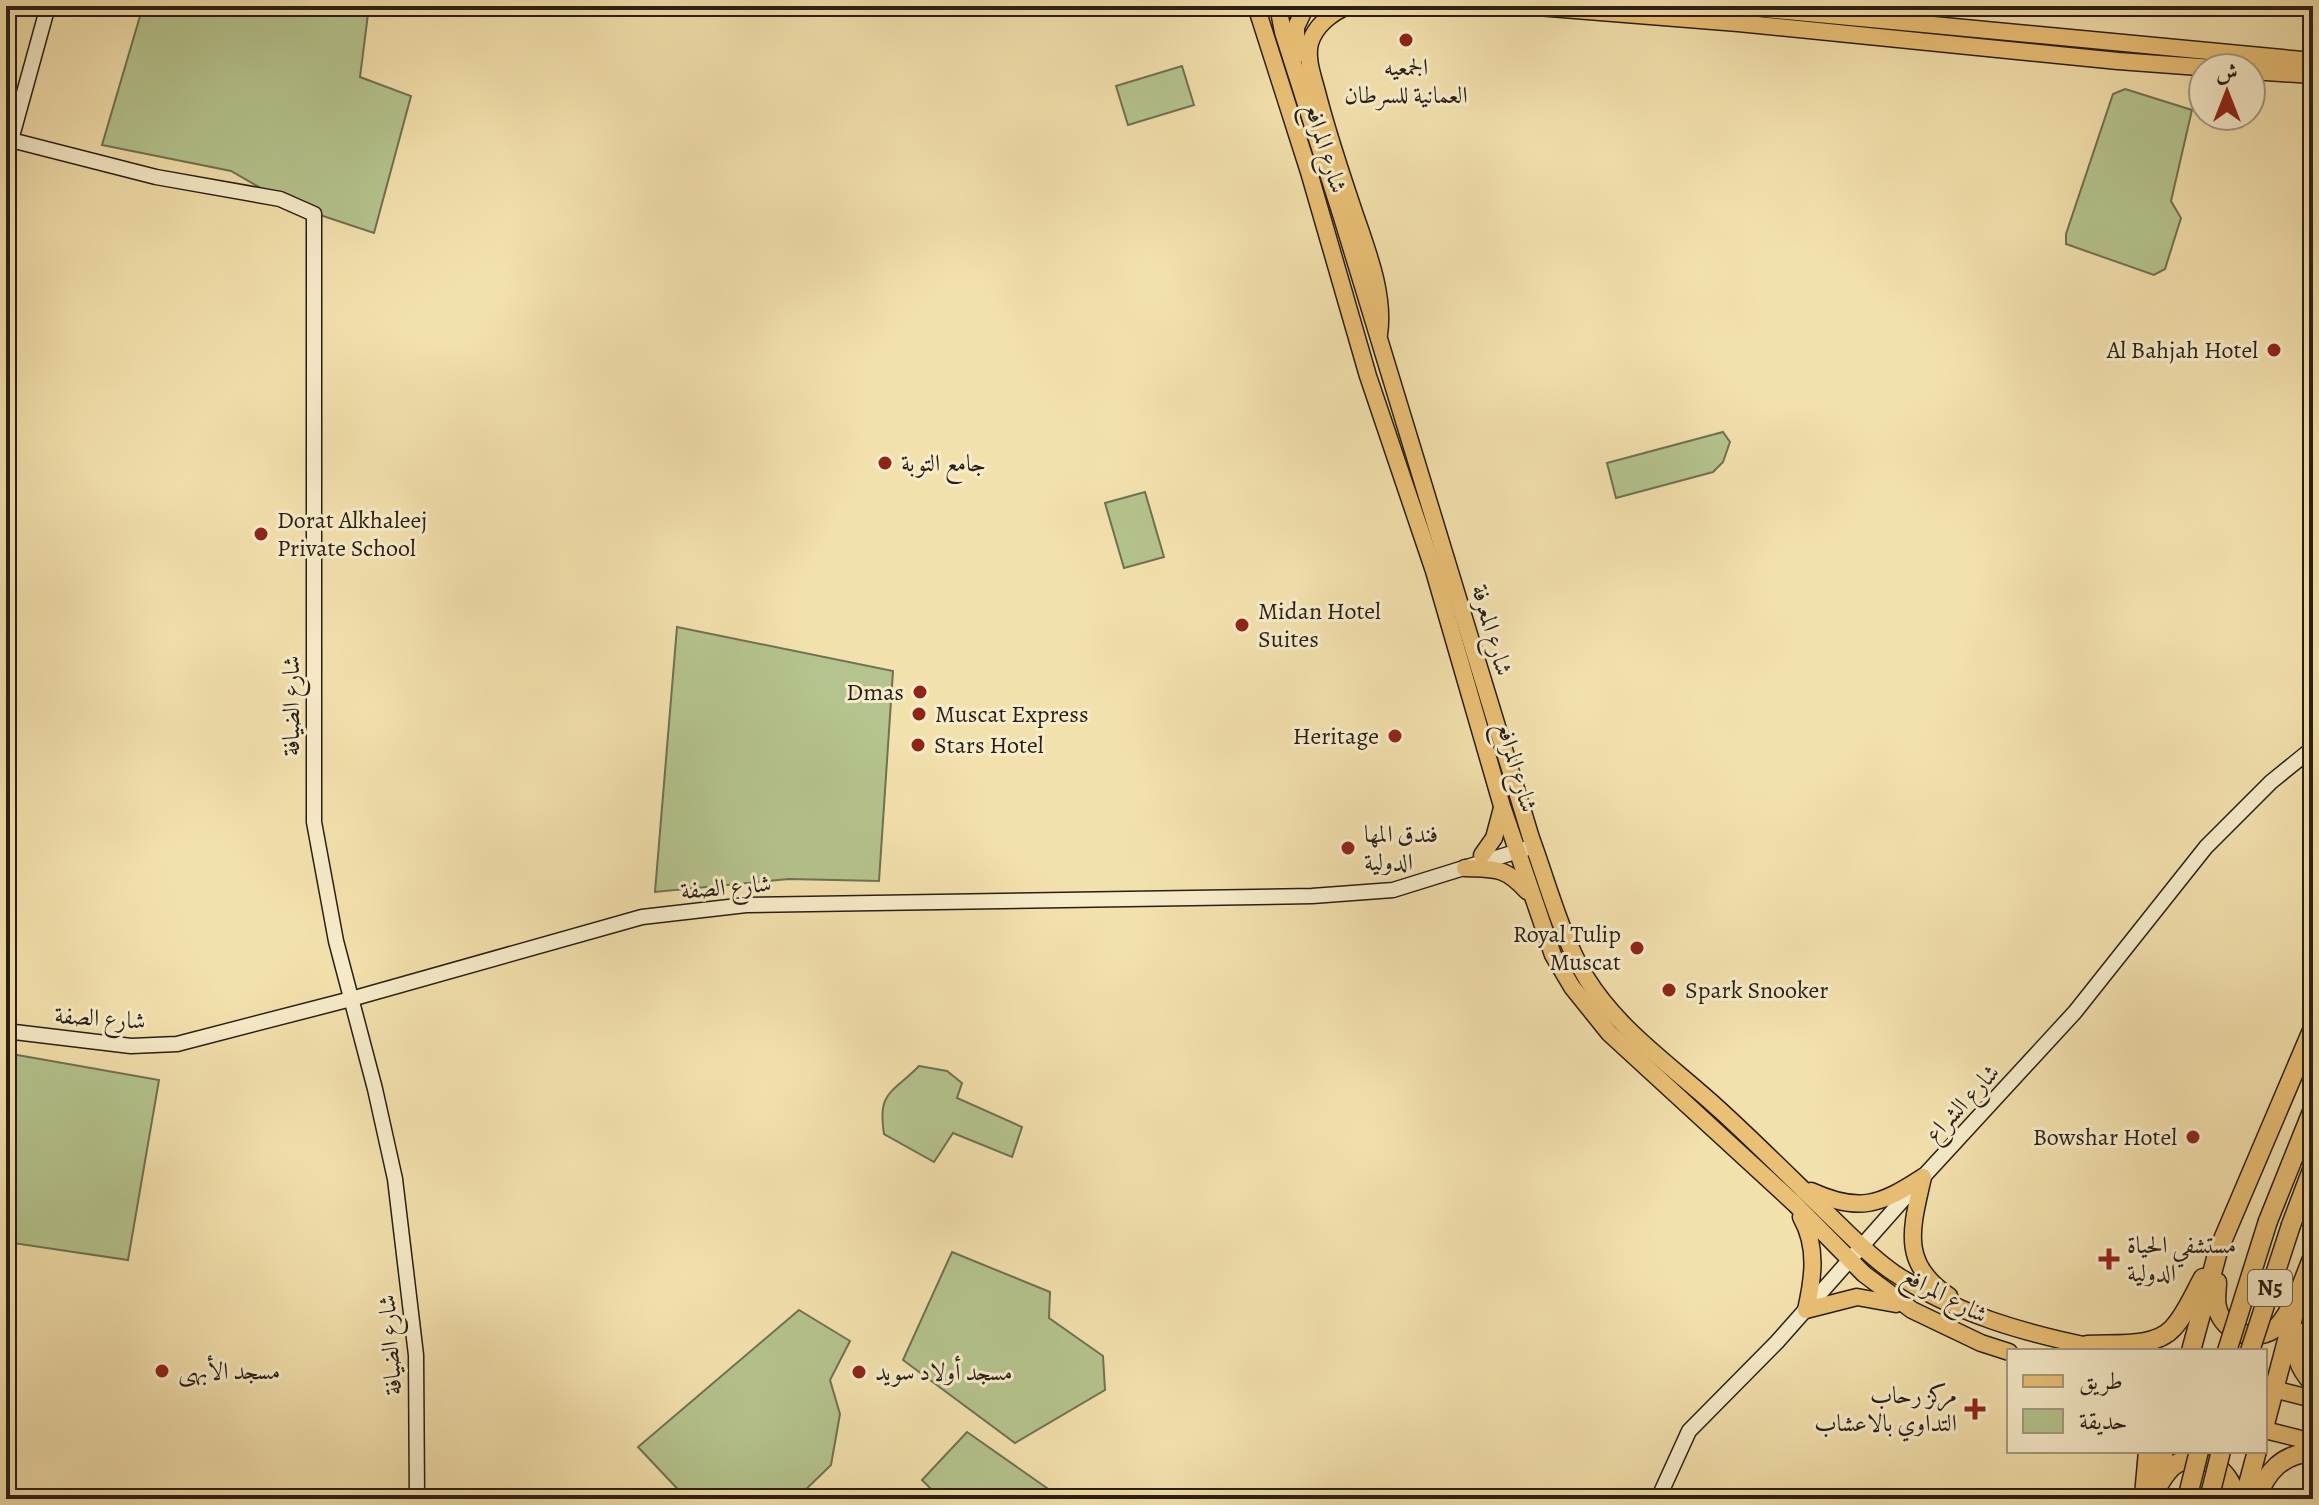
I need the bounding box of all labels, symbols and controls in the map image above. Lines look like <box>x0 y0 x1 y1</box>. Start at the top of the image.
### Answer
marker: الجمعيه العمانية للسرطان <box>1397 31 1415 49</box>
place label: الجمعيه العمانية للسرطان <box>1344 51 1468 111</box>
north arrow <box>2187 52 2267 132</box>
text: ش <box>2216 58 2238 88</box>
street label: شارع المرافع <box>1291 99 1355 199</box>
place label: Al Bahjah Hotel <box>2106 334 2258 366</box>
marker: Al Bahjah Hotel <box>2265 341 2283 359</box>
place label: جامع التوبة <box>901 447 986 485</box>
marker: جامع التوبة <box>876 454 894 472</box>
place label: Dorat Alkhaleej Private School <box>277 504 427 564</box>
marker: Dorat Alkhaleej Private School <box>252 525 270 543</box>
street label: شارع المعرفة <box>1460 581 1520 680</box>
place label: Midan Hotel Suites <box>1258 595 1381 655</box>
marker: Midan Hotel Suites <box>1233 616 1251 634</box>
street label: شارع الضيافة <box>275 656 311 756</box>
place label: Dmas <box>846 676 904 708</box>
marker: Dmas <box>911 683 929 701</box>
place label: Muscat Express <box>935 698 1089 730</box>
marker: Muscat Express <box>910 705 928 723</box>
street label: شارع المرافع <box>1483 718 1545 818</box>
place label: Heritage <box>1293 720 1379 752</box>
marker: Heritage <box>1386 727 1404 745</box>
place label: Stars Hotel <box>934 729 1044 761</box>
marker: Stars Hotel <box>909 736 927 754</box>
place label: فندق المها الدولية <box>1364 818 1438 878</box>
marker: فندق المها الدولية <box>1339 839 1357 857</box>
street label: شارع الصفة <box>679 867 773 911</box>
place label: Royal Tulip Muscat <box>1513 918 1621 978</box>
marker: Royal Tulip Muscat <box>1628 939 1646 957</box>
place label: Spark Snooker <box>1685 974 1828 1006</box>
marker: Spark Snooker <box>1660 981 1678 999</box>
street label: شارع الصفة <box>53 999 147 1041</box>
street label: شارع الشراع <box>1917 1057 2009 1152</box>
place label: Bowshar Hotel <box>2033 1121 2177 1153</box>
marker: Bowshar Hotel <box>2184 1128 2202 1146</box>
place label: مستشفي الحياة الدولية <box>2127 1229 2236 1289</box>
marker: مستشفي الحياة الدولية <box>2098 1248 2120 1270</box>
street label: شارع المرافع <box>1894 1259 1993 1336</box>
road number: N5 <box>2248 1270 2292 1306</box>
street label: شارع الضيافة <box>371 1293 413 1396</box>
legend <box>2007 1349 2267 1453</box>
place label: مسجد الأبهى <box>178 1355 280 1388</box>
place label: مسجد أولاد سويد <box>875 1355 1013 1388</box>
marker: مسجد الأبهى <box>153 1362 171 1380</box>
marker: مسجد أولاد سويد <box>850 1363 868 1381</box>
text: طريق <box>2079 1365 2123 1397</box>
place label: مركز رحاب التداوي بالاعشاب <box>1814 1379 1957 1442</box>
marker: مركز رحاب التداوي بالاعشاب <box>1964 1398 1986 1420</box>
text: حديقة <box>2079 1405 2128 1437</box>

